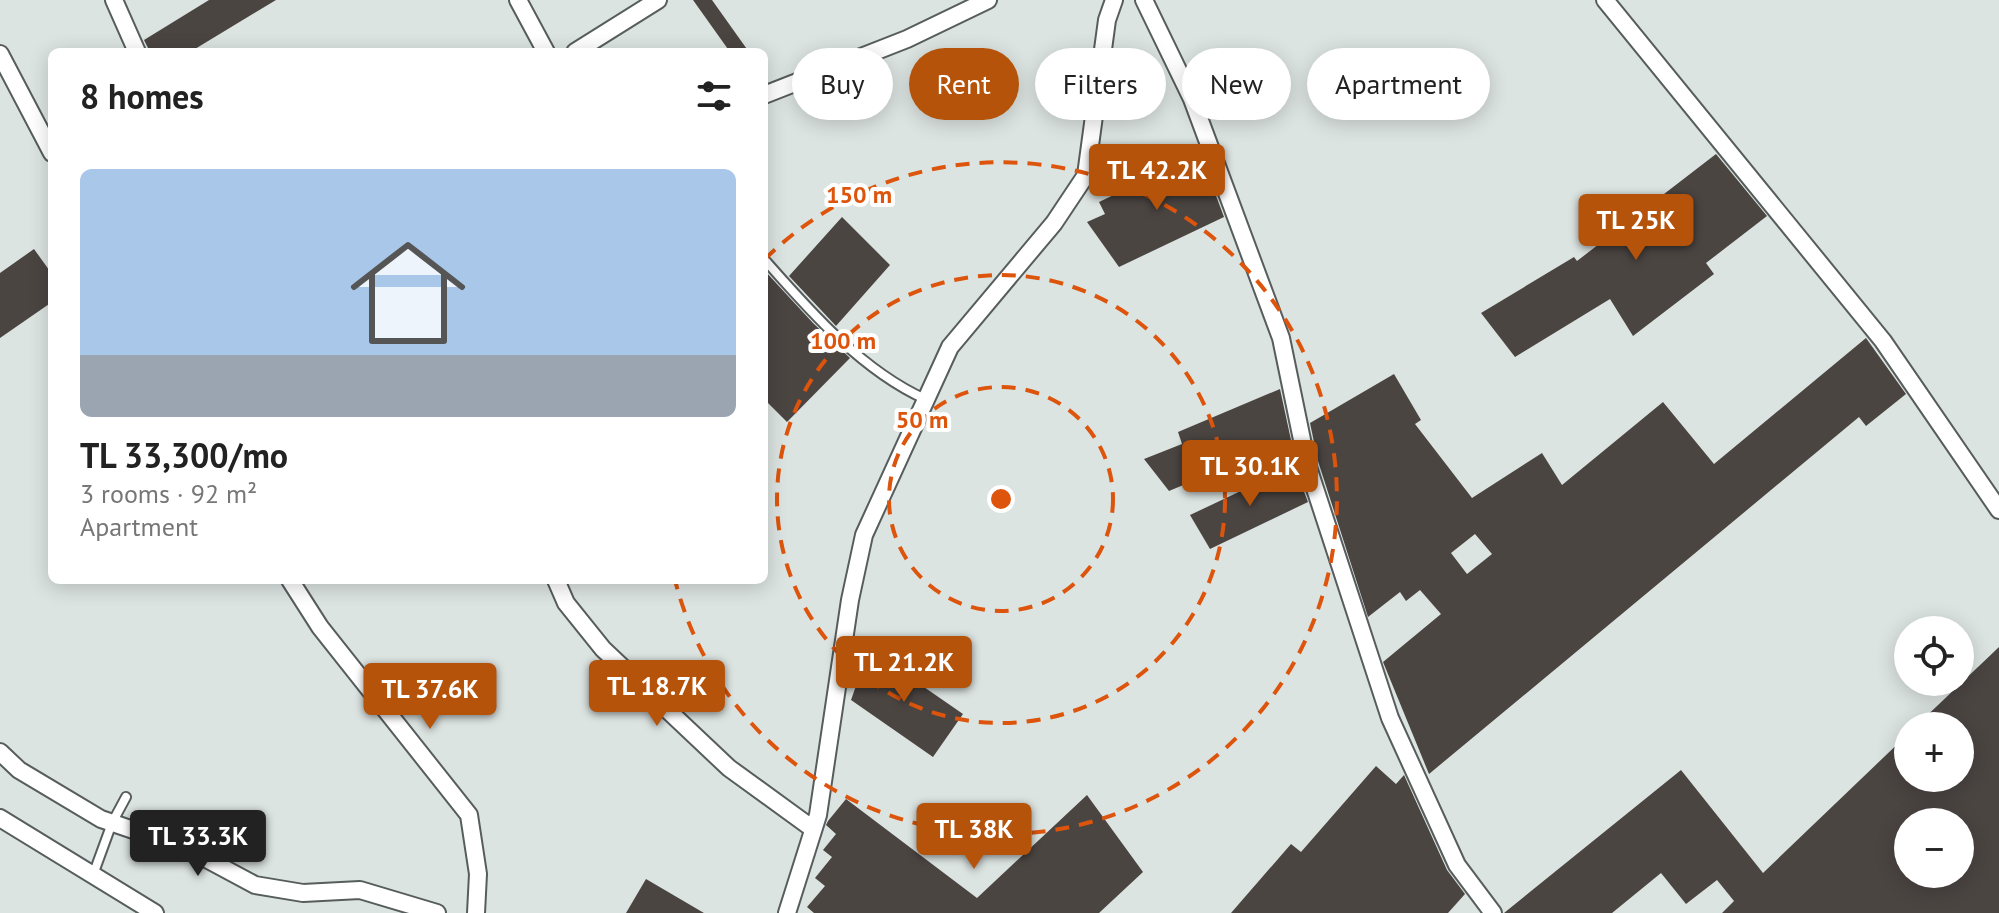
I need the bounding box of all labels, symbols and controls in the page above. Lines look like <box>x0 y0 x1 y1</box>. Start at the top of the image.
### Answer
chip: Buy <box>792 48 893 120</box>
chip: Rent <box>909 48 1019 120</box>
chip: Filters <box>1035 48 1166 120</box>
chip: New <box>1182 48 1291 120</box>
chip: Apartment <box>1307 48 1490 120</box>
text: 8 homes <box>80 74 204 118</box>
icon: filters <box>692 74 736 118</box>
pin: TL 42.2K <box>1074 144 1240 212</box>
text: TL 42.2K <box>1107 153 1207 186</box>
text: 150 m <box>826 179 892 210</box>
pin: TL 25K <box>1571 194 1701 262</box>
text: TL 25K <box>1597 203 1676 236</box>
icon: home <box>336 221 480 365</box>
text: 100 m <box>810 325 876 356</box>
text: 50 m <box>896 404 948 435</box>
text: TL 33,300/mo <box>80 433 288 477</box>
pin: TL 30.1K <box>1167 440 1333 508</box>
text: TL 30.1K <box>1200 449 1300 482</box>
text: 3 rooms · 92 m² <box>80 477 257 510</box>
centre of rings <box>987 485 1015 513</box>
text: Apartment <box>80 510 198 543</box>
map controls <box>1894 616 1974 888</box>
button: locate <box>1894 616 1974 696</box>
pin: TL 21.2K <box>821 636 987 704</box>
text: TL 21.2K <box>854 645 954 678</box>
pin: TL 18.7K <box>574 660 740 728</box>
pin: TL 37.6K <box>347 663 513 731</box>
text: TL 18.7K <box>607 669 707 702</box>
text: TL 37.6K <box>381 672 479 705</box>
button: + <box>1894 712 1974 792</box>
pin: TL 38K <box>909 803 1039 871</box>
button: − <box>1894 808 1974 888</box>
pin: TL 33.3K <box>115 810 281 878</box>
text: TL 38K <box>935 812 1014 845</box>
text: TL 33.3K <box>148 819 248 852</box>

